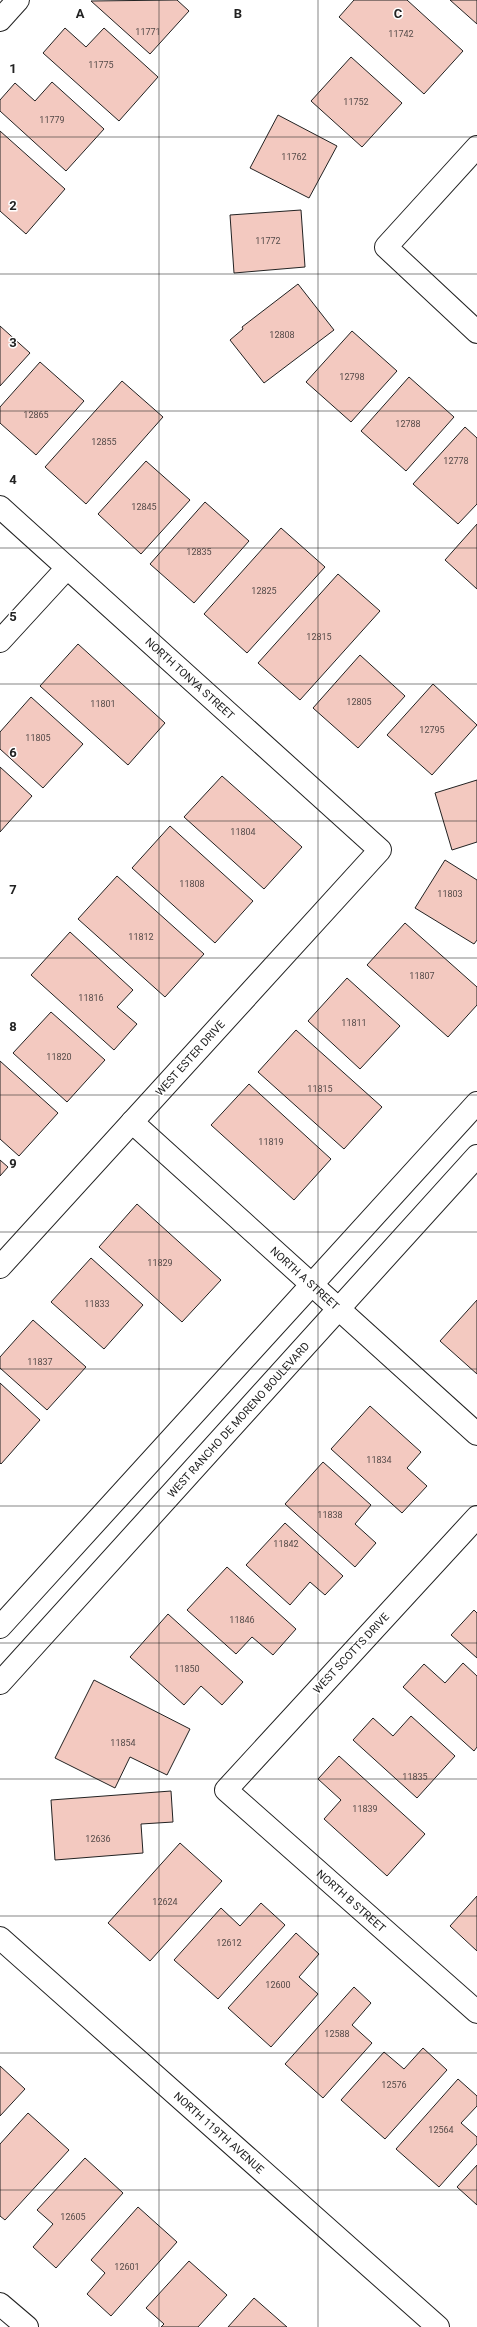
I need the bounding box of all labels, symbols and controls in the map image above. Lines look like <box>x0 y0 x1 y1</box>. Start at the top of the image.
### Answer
text: A <box>76 6 85 21</box>
text: B <box>234 6 242 21</box>
text: C <box>394 6 403 21</box>
house number: 11771 <box>135 27 161 37</box>
house number: 11742 <box>388 29 414 39</box>
house number: 11775 <box>88 60 114 70</box>
text: 1 <box>9 61 17 76</box>
house number: 11752 <box>343 97 369 107</box>
house number: 11779 <box>39 115 65 125</box>
house number: 11762 <box>281 152 307 162</box>
text: 2 <box>9 198 17 213</box>
house number: 11772 <box>255 236 281 246</box>
house number: 12808 <box>269 330 295 340</box>
text: 3 <box>9 335 17 350</box>
house number: 12798 <box>339 372 365 382</box>
house number: 12865 <box>23 410 49 420</box>
house number: 12788 <box>395 419 421 429</box>
house number: 12855 <box>91 437 117 447</box>
house number: 12778 <box>443 456 469 466</box>
text: 4 <box>9 472 17 487</box>
house number: 12845 <box>131 502 157 512</box>
house number: 12835 <box>186 547 212 557</box>
house number: 12825 <box>251 586 277 596</box>
text: 5 <box>9 609 17 624</box>
house number: 12815 <box>306 632 332 642</box>
street label: NORTH TONYA STREET <box>142 635 237 723</box>
house number: 12805 <box>346 697 372 707</box>
house number: 11801 <box>90 699 116 709</box>
house number: 12795 <box>419 725 445 735</box>
house number: 11805 <box>25 733 51 743</box>
text: 6 <box>9 745 17 760</box>
house number: 11804 <box>230 827 256 837</box>
house number: 11808 <box>179 879 205 889</box>
text: 7 <box>9 882 17 897</box>
house number: 11803 <box>437 889 463 899</box>
house number: 11812 <box>128 932 154 942</box>
house number: 11807 <box>409 971 435 981</box>
house number: 11816 <box>78 993 104 1003</box>
street label: WEST ESTER DRIVE <box>153 1018 228 1099</box>
house number: 11811 <box>341 1018 367 1028</box>
text: 8 <box>9 1019 17 1034</box>
house number: 11820 <box>46 1052 72 1062</box>
house number: 11815 <box>307 1084 333 1094</box>
house number: 11819 <box>258 1137 284 1147</box>
text: 9 <box>9 1156 17 1171</box>
street label: NORTH A STREET <box>267 1244 342 1313</box>
house number: 11829 <box>147 1258 173 1268</box>
house number: 11833 <box>84 1299 110 1309</box>
street label: WEST RANCHO DE MORENO BOULEVARD <box>165 1340 312 1501</box>
house number: 11837 <box>27 1357 53 1367</box>
house number: 11834 <box>366 1455 392 1465</box>
house number: 11838 <box>317 1510 343 1520</box>
house number: 11842 <box>273 1539 299 1549</box>
street label: WEST SCOTTS DRIVE <box>311 1610 392 1696</box>
house number: 11846 <box>229 1615 255 1625</box>
house number: 11850 <box>174 1664 200 1674</box>
house number: 11854 <box>110 1738 136 1748</box>
house number: 11835 <box>402 1772 428 1782</box>
house number: 11839 <box>352 1804 378 1814</box>
house number: 12636 <box>85 1834 111 1844</box>
street label: NORTH B STREET <box>314 1867 388 1935</box>
house number: 12624 <box>152 1897 178 1907</box>
house number: 12612 <box>216 1938 242 1948</box>
house number: 12600 <box>265 1980 291 1990</box>
house number: 12588 <box>324 2029 350 2039</box>
house number: 12576 <box>381 2080 407 2090</box>
street label: NORTH 119TH AVENUE <box>171 2090 266 2176</box>
house number: 12564 <box>428 2125 454 2135</box>
house number: 12605 <box>60 2212 86 2222</box>
house number: 12601 <box>114 2262 140 2272</box>

